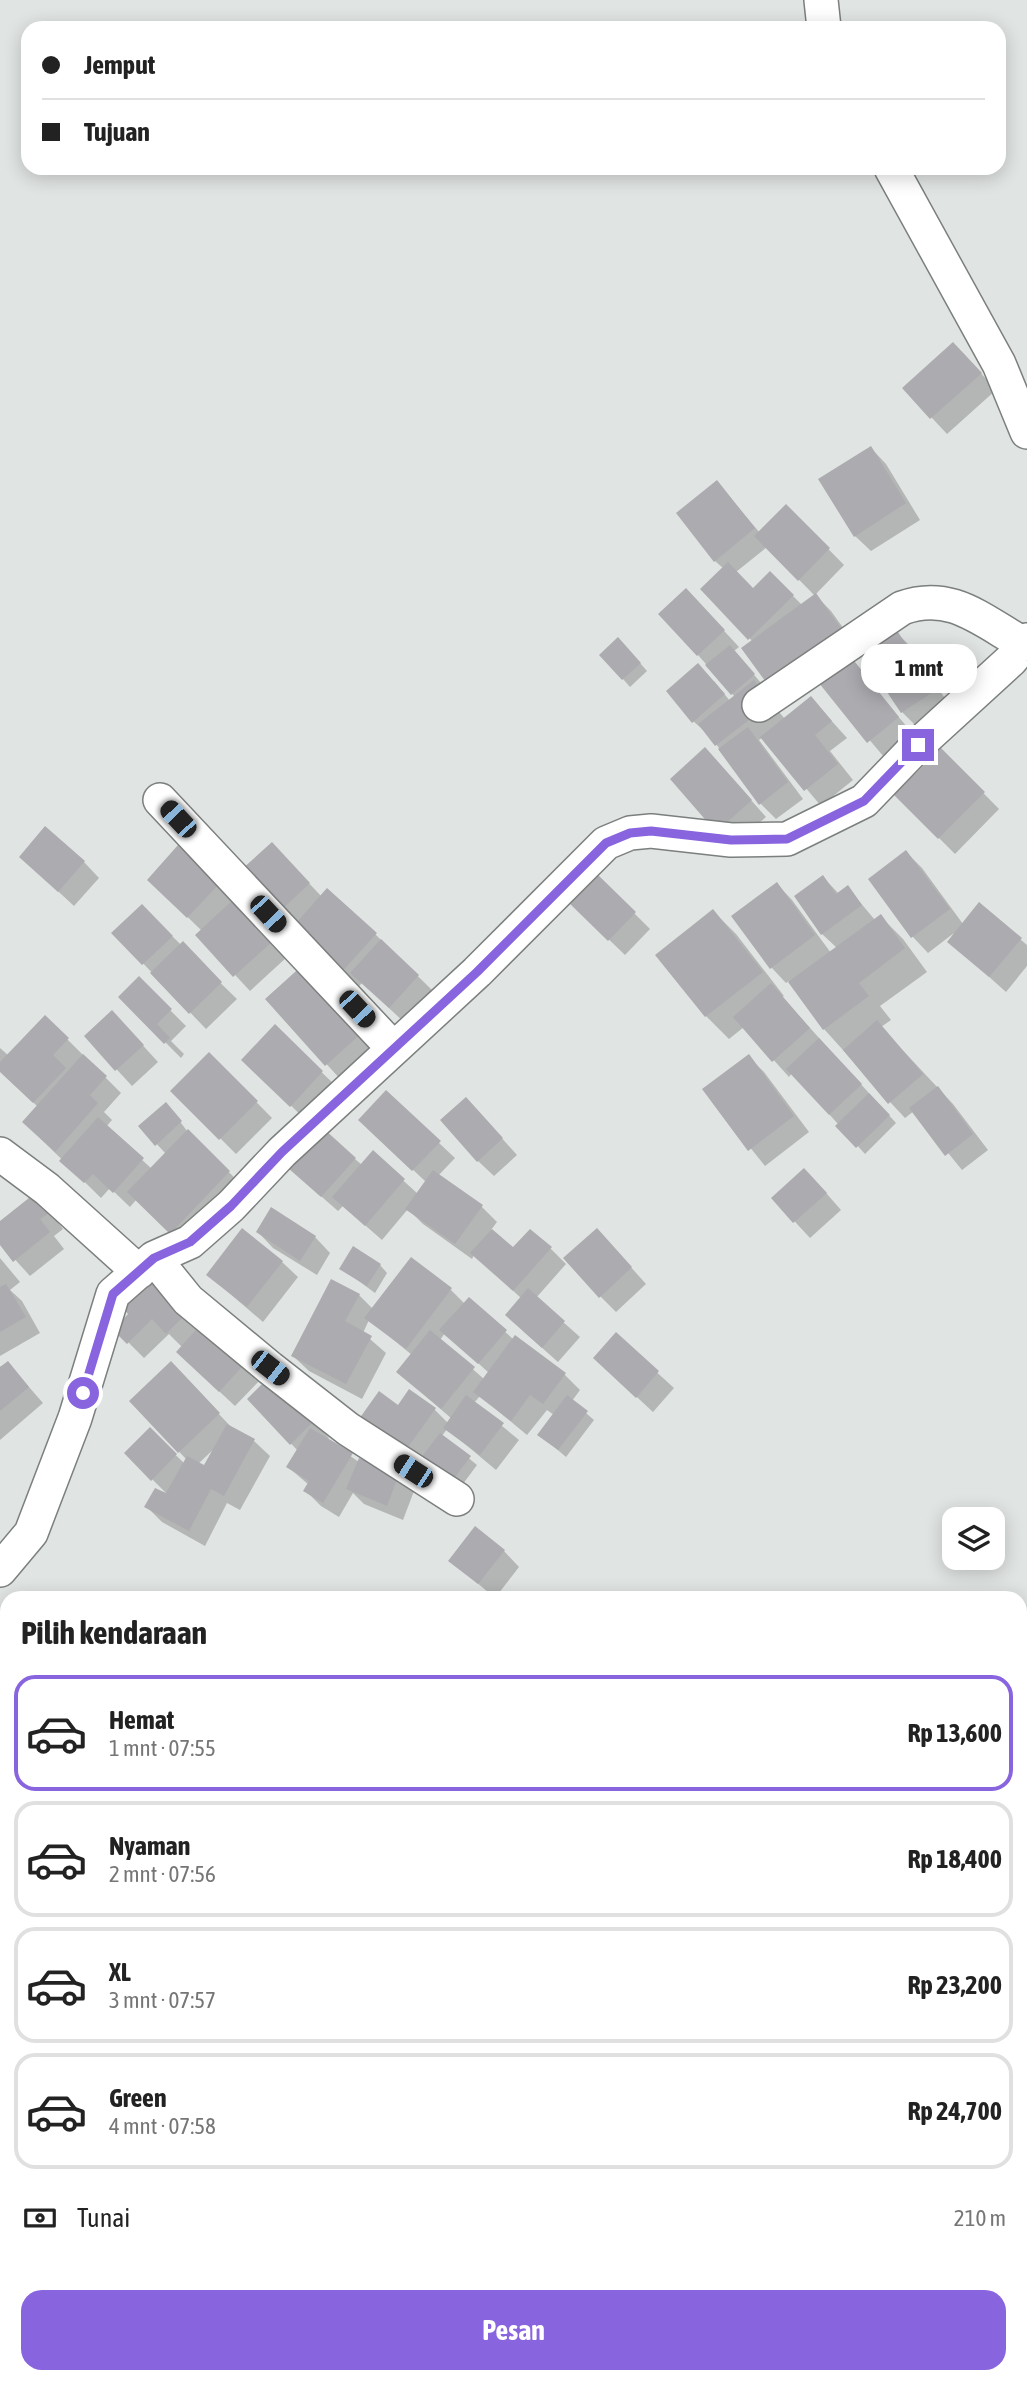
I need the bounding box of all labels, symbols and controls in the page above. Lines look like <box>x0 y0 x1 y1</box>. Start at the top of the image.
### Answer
text: Jemput <box>84 50 155 80</box>
text: Tujuan <box>84 117 150 147</box>
callout: 1 mnt <box>860 644 976 692</box>
text: 1 mnt <box>895 655 943 681</box>
route end <box>902 729 934 761</box>
car <box>156 796 201 842</box>
car <box>246 891 291 937</box>
car <box>335 986 380 1032</box>
car <box>247 1347 294 1389</box>
route start <box>67 1377 99 1409</box>
car <box>390 1451 437 1491</box>
map controls <box>942 1507 1005 1570</box>
button: layers <box>942 1507 1005 1570</box>
text: Pilih kendaraan <box>21 1614 207 1651</box>
icon: car <box>25 1702 88 1765</box>
text: Hemat <box>109 1705 174 1735</box>
text: Rp 13,600 <box>907 1718 1002 1748</box>
text: 1 mnt · 07:55 <box>109 1735 216 1761</box>
icon: car <box>25 1828 88 1891</box>
text: Nyaman <box>109 1831 190 1861</box>
text: Rp 18,400 <box>907 1844 1002 1874</box>
text: 2 mnt · 07:56 <box>109 1861 216 1887</box>
icon: car <box>25 1954 88 2017</box>
text: XL <box>109 1957 131 1987</box>
text: Rp 23,200 <box>907 1970 1002 2000</box>
text: 3 mnt · 07:57 <box>109 1987 216 2013</box>
icon: car <box>25 2080 88 2143</box>
text: Green <box>109 2083 167 2113</box>
text: Rp 24,700 <box>907 2096 1002 2126</box>
text: 4 mnt · 07:58 <box>109 2113 216 2139</box>
icon: cash <box>21 2199 59 2237</box>
text: Tunai <box>77 2203 130 2233</box>
text: 210 m <box>954 2205 1006 2231</box>
button: Pesan <box>21 2290 1006 2370</box>

